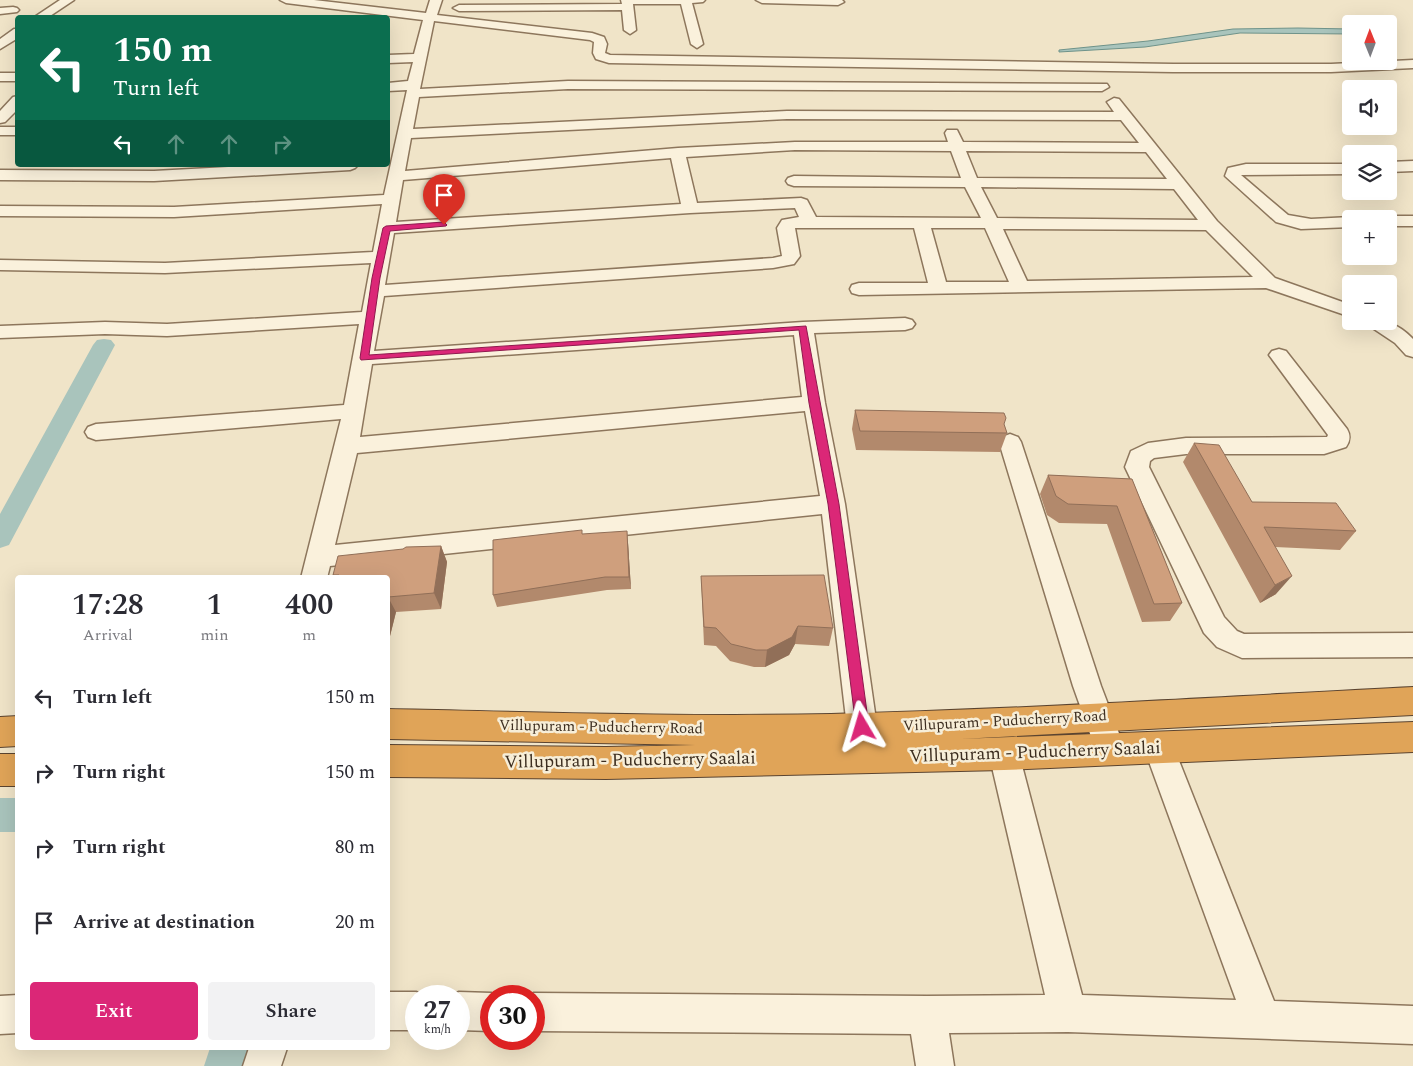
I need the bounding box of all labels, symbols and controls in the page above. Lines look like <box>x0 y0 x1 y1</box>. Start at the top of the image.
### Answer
north arrow <box>1342 15 1398 70</box>
map controls <box>1342 15 1397 330</box>
text: 150 m <box>113 24 212 77</box>
icon: left <box>30 35 95 100</box>
text: Turn left <box>113 72 199 105</box>
button: sound <box>1342 80 1397 135</box>
icon: left <box>109 130 137 158</box>
icon: ahead <box>162 130 190 158</box>
icon: ahead <box>215 130 243 158</box>
icon: right <box>268 130 296 158</box>
button: layers <box>1342 145 1397 200</box>
pin <box>423 174 465 225</box>
icon: arrive <box>430 181 458 209</box>
button: + <box>1342 210 1397 265</box>
button: − <box>1342 275 1397 330</box>
text: 17:28 <box>72 582 144 628</box>
text: 1 <box>206 582 222 628</box>
text: 400 <box>285 582 333 628</box>
text: Arrival <box>83 623 133 647</box>
text: min <box>200 623 228 647</box>
text: m <box>302 623 316 647</box>
text: Turn left <box>73 683 152 712</box>
text: 150 m <box>325 683 375 712</box>
icon: left <box>30 684 58 712</box>
position arrow <box>835 700 887 752</box>
street label: Villupuram - Puducherry Road <box>903 704 1107 738</box>
street label: Villupuram - Puducherry Road <box>499 714 703 740</box>
street label: Villupuram - Puducherry Saalai <box>909 734 1161 770</box>
street label: Villupuram - Puducherry Saalai <box>504 744 756 776</box>
text: Turn right <box>73 758 166 787</box>
text: 150 m <box>325 758 375 787</box>
icon: right <box>30 759 58 787</box>
text: Turn right <box>73 833 166 862</box>
text: 80 m <box>335 833 375 862</box>
icon: right <box>30 834 58 862</box>
text: Arrive at destination <box>73 908 255 937</box>
text: 20 m <box>335 908 375 937</box>
icon: arrive <box>30 909 58 937</box>
button: Exit <box>30 982 198 1040</box>
button: Share <box>208 982 375 1040</box>
speed limit sign: 30 <box>480 985 545 1050</box>
text: 27 <box>423 992 452 1030</box>
text: km/h <box>424 1020 451 1039</box>

